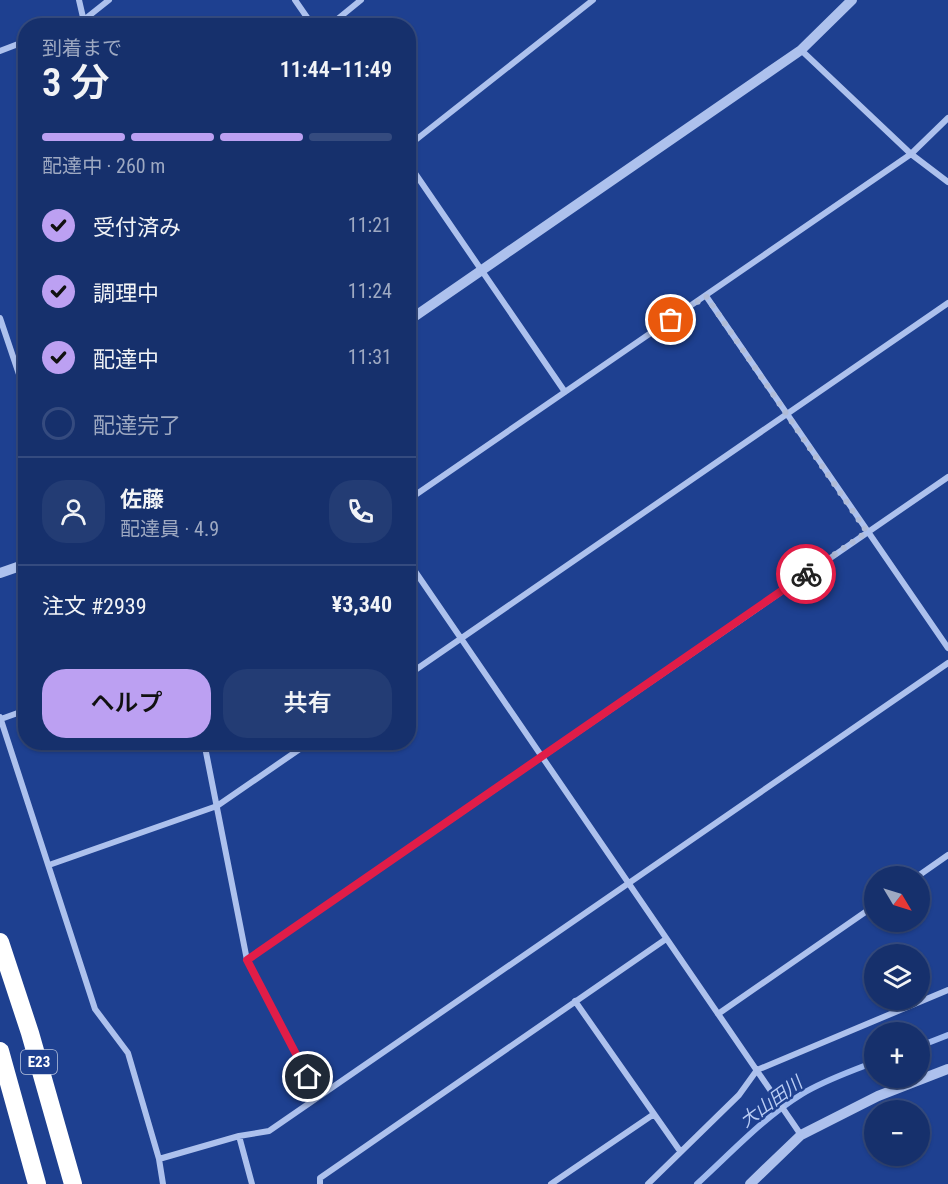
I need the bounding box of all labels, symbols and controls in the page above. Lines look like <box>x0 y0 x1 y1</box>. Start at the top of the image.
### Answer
text: 到着まで <box>42 36 122 60</box>
text: 11:44–11:49 <box>280 57 392 82</box>
text: 3 分 <box>42 60 110 106</box>
text: 配達中 · 260 m <box>42 154 165 178</box>
icon: check <box>42 209 75 242</box>
text: 11:21 <box>348 213 392 237</box>
text: 受付済み <box>93 215 181 240</box>
icon: check <box>42 275 75 308</box>
text: 11:24 <box>348 279 392 303</box>
text: 調理中 <box>93 281 159 306</box>
pin <box>645 294 696 345</box>
icon: bag <box>654 303 687 336</box>
icon: check <box>42 341 75 374</box>
text: 11:31 <box>348 345 392 369</box>
text: 配達中 <box>93 347 159 372</box>
text: 配達完了 <box>93 413 181 438</box>
button: person <box>42 480 105 543</box>
button: phone <box>329 480 392 543</box>
text: 佐藤 <box>120 487 164 512</box>
text: 配達員 · 4.9 <box>120 517 219 541</box>
courier <box>776 544 836 604</box>
icon: bike <box>790 558 823 591</box>
text: ¥3,340 <box>332 592 392 617</box>
text: 注文 #2939 <box>42 594 147 619</box>
button: ヘルプ <box>42 669 211 738</box>
button: 共有 <box>223 669 392 738</box>
north arrow <box>864 866 930 932</box>
map controls <box>864 866 930 1166</box>
button: layers <box>864 944 930 1010</box>
button: + <box>864 1022 930 1088</box>
road number: E23 <box>21 1050 57 1074</box>
pin <box>282 1051 333 1102</box>
icon: home <box>291 1060 324 1093</box>
water label: 大山田川 <box>735 1071 808 1131</box>
button: − <box>864 1100 930 1166</box>

